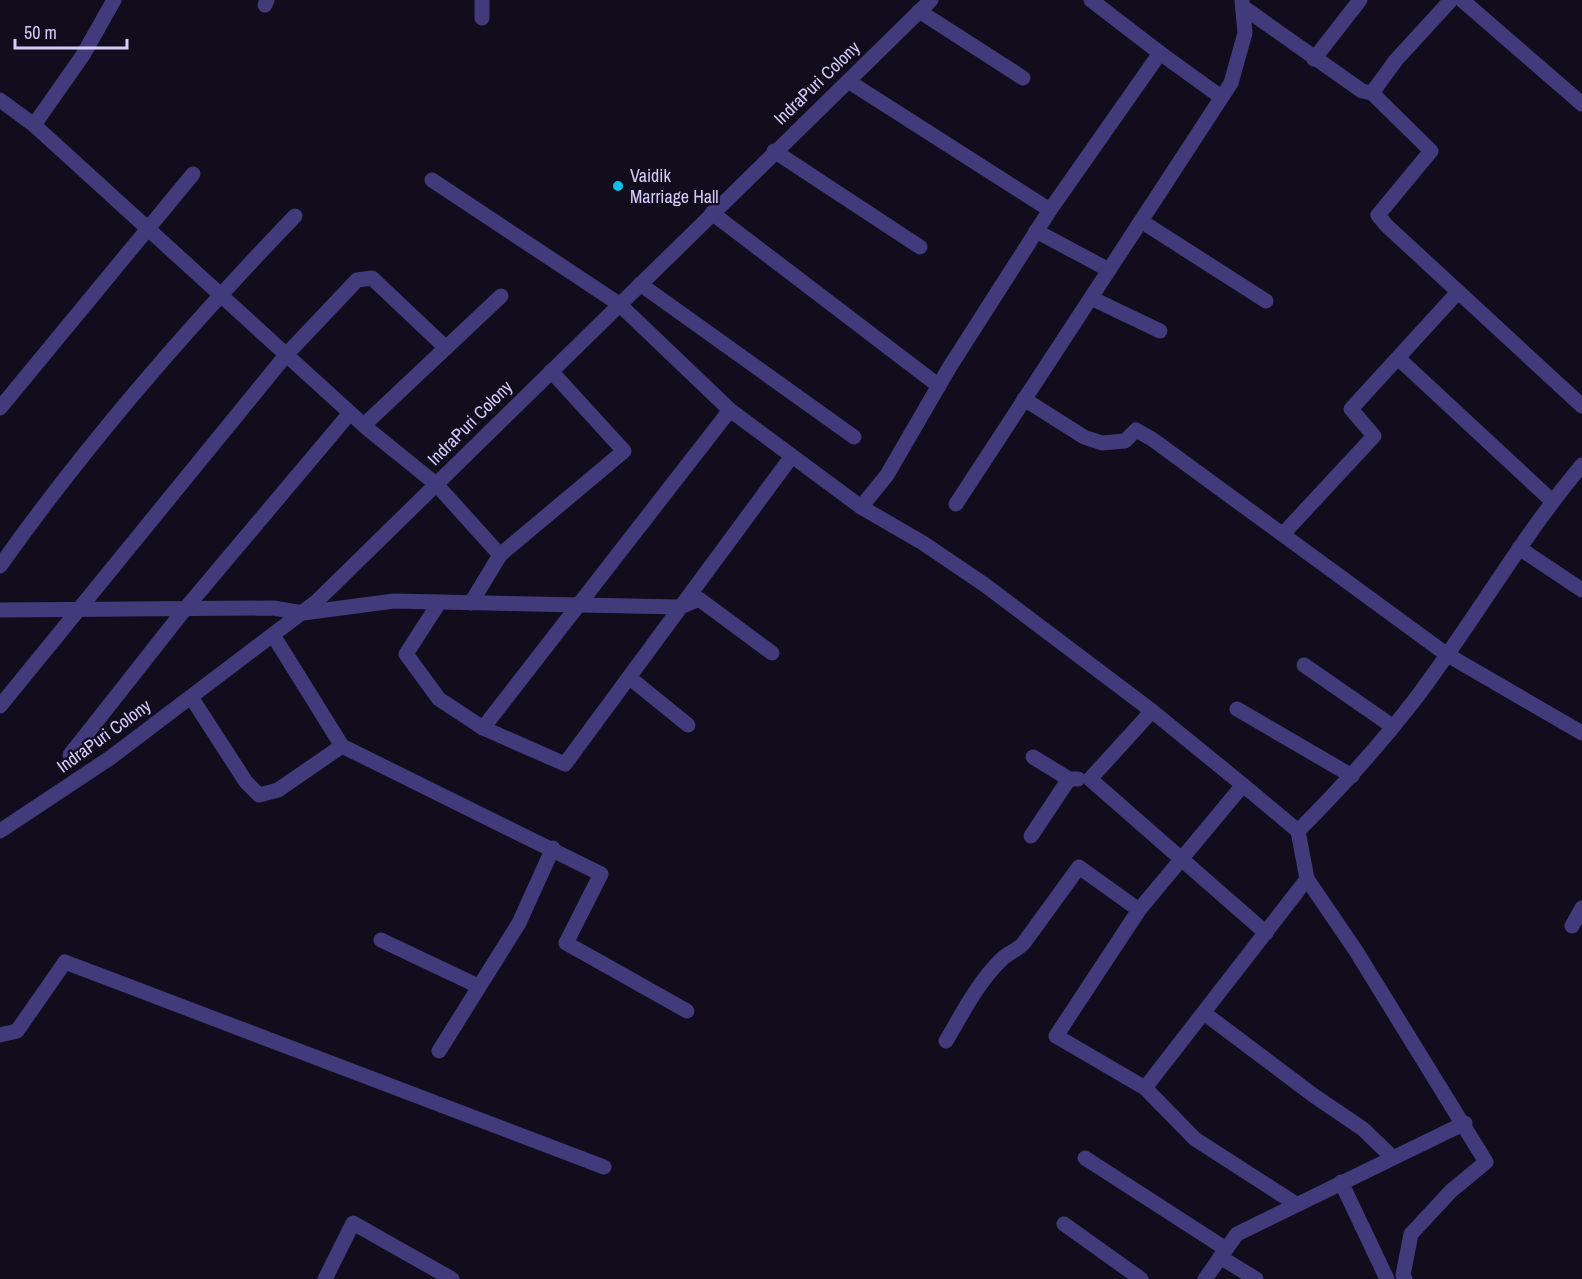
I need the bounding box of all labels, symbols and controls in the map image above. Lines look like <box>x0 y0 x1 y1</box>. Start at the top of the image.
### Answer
scale bar <box>15 12 128 50</box>
text: 50 m <box>24 20 57 45</box>
street label: IndraPuri Colony <box>768 35 866 130</box>
place label: Vaidik Marriage Hall <box>630 163 719 209</box>
marker: Vaidik Marriage Hall <box>611 179 625 193</box>
street label: IndraPuri Colony <box>422 374 518 471</box>
street label: IndraPuri Colony <box>52 693 156 778</box>

